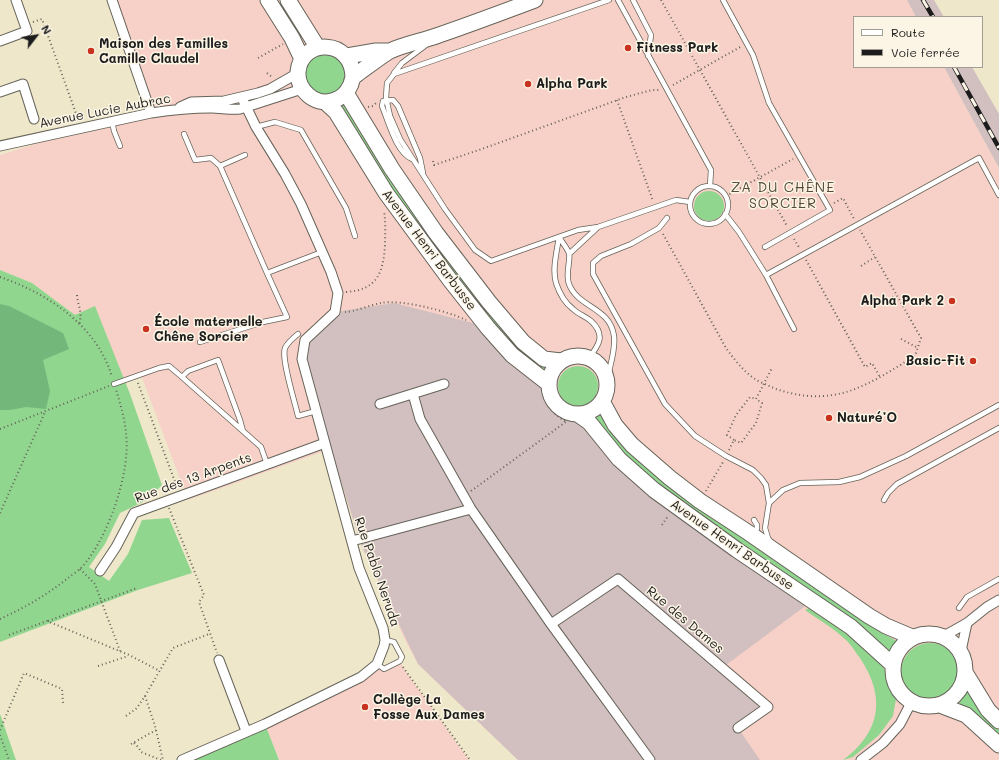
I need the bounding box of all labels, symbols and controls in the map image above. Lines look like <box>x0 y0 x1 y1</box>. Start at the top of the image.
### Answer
north arrow <box>16 16 56 56</box>
legend <box>853 16 983 68</box>
text: N <box>38 22 55 37</box>
text: Route <box>891 24 925 40</box>
place label: Maison des Familles Camille Claudel <box>99 36 228 67</box>
place label: Fitness Park <box>636 40 718 56</box>
marker: Fitness Park <box>623 43 633 53</box>
text: Voie ferrée <box>891 44 960 60</box>
marker: Maison des Familles Camille Claudel <box>86 46 96 56</box>
place label: Alpha Park <box>536 76 608 92</box>
marker: Alpha Park <box>523 79 533 89</box>
street label: Avenue Lucie Aubrac <box>38 91 172 131</box>
district label: ZA DU CHÊNE SORCIER <box>731 180 835 212</box>
street label: Avenue Henri Barbusse <box>379 187 479 313</box>
place label: Alpha Park 2 <box>860 293 944 309</box>
marker: Alpha Park 2 <box>947 296 957 306</box>
place label: École maternelle Chêne Sorcier <box>154 314 262 345</box>
marker: École maternelle Chêne Sorcier <box>141 324 151 334</box>
place label: Basic-Fit <box>906 353 965 369</box>
marker: Basic-Fit <box>968 356 978 366</box>
place label: Naturé’O <box>837 410 897 426</box>
marker: Naturé’O <box>824 413 834 423</box>
street label: Rue des 13 Arpents <box>133 450 253 506</box>
street label: Avenue Henri Barbusse <box>667 496 797 594</box>
street label: Rue Pablo Neruda <box>351 515 403 629</box>
street label: Rue des Dames <box>643 583 727 657</box>
place label: Collège La Fosse Aux Dames <box>373 692 485 723</box>
marker: Collège La Fosse Aux Dames <box>360 702 370 712</box>

